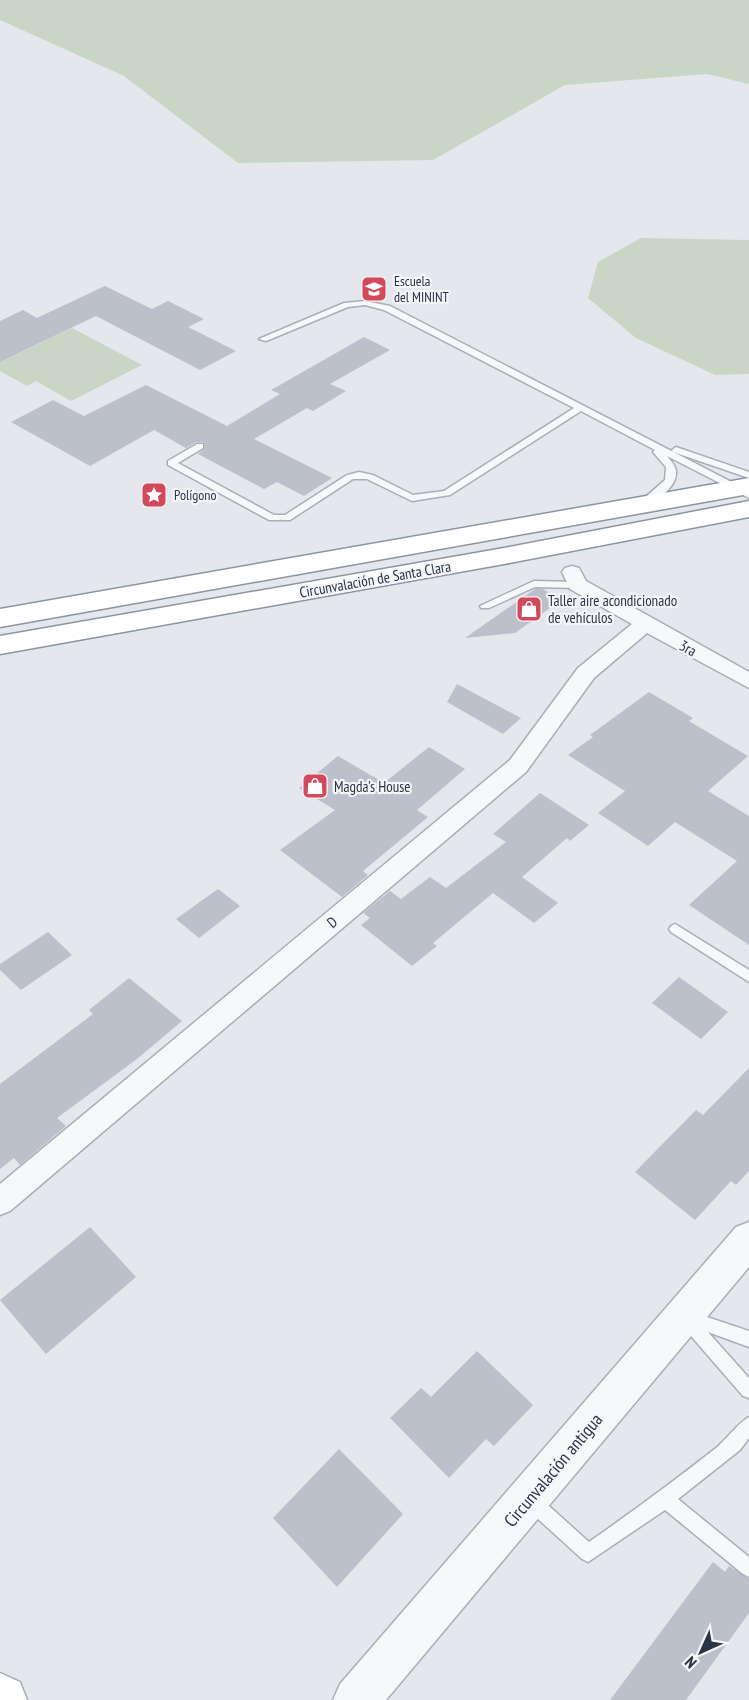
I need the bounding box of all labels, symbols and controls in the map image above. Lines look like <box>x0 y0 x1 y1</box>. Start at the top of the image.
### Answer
place label: Escuela del MININT <box>394 272 450 306</box>
school or university icon: Escuela del MININT <box>359 274 389 304</box>
place icon: Polígono <box>139 480 169 510</box>
place label: Polígono <box>174 486 217 504</box>
street label: Circunvalación de Santa Clara <box>298 556 452 602</box>
place label: Taller aire acondicionado de vehículos <box>548 591 677 627</box>
shop icon: Taller aire acondicionado de vehículos <box>514 594 544 624</box>
street label: 3ra <box>676 636 700 660</box>
shop icon: Magda’s House <box>300 771 330 801</box>
place label: Magda’s House <box>334 777 411 796</box>
street label: D <box>323 912 341 932</box>
street label: Circunvalación antigua <box>499 1408 607 1532</box>
north arrow <box>671 1622 731 1682</box>
text: N <box>680 1652 701 1673</box>

